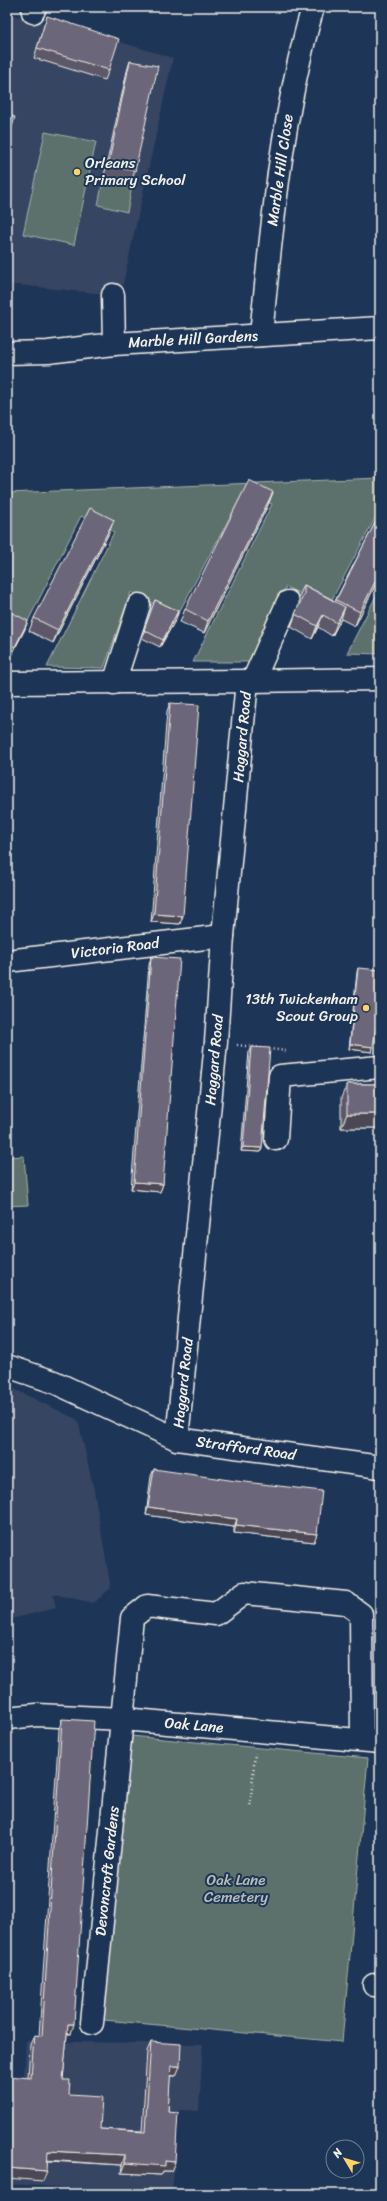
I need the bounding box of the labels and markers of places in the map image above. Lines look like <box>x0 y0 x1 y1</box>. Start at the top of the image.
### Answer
place label: Orleans Primary School <box>85 150 186 193</box>
marker: Orleans Primary School <box>72 167 82 177</box>
place label: 13th Twickenham Scout Group <box>245 986 358 1029</box>
marker: 13th Twickenham Scout Group <box>361 1003 371 1013</box>

